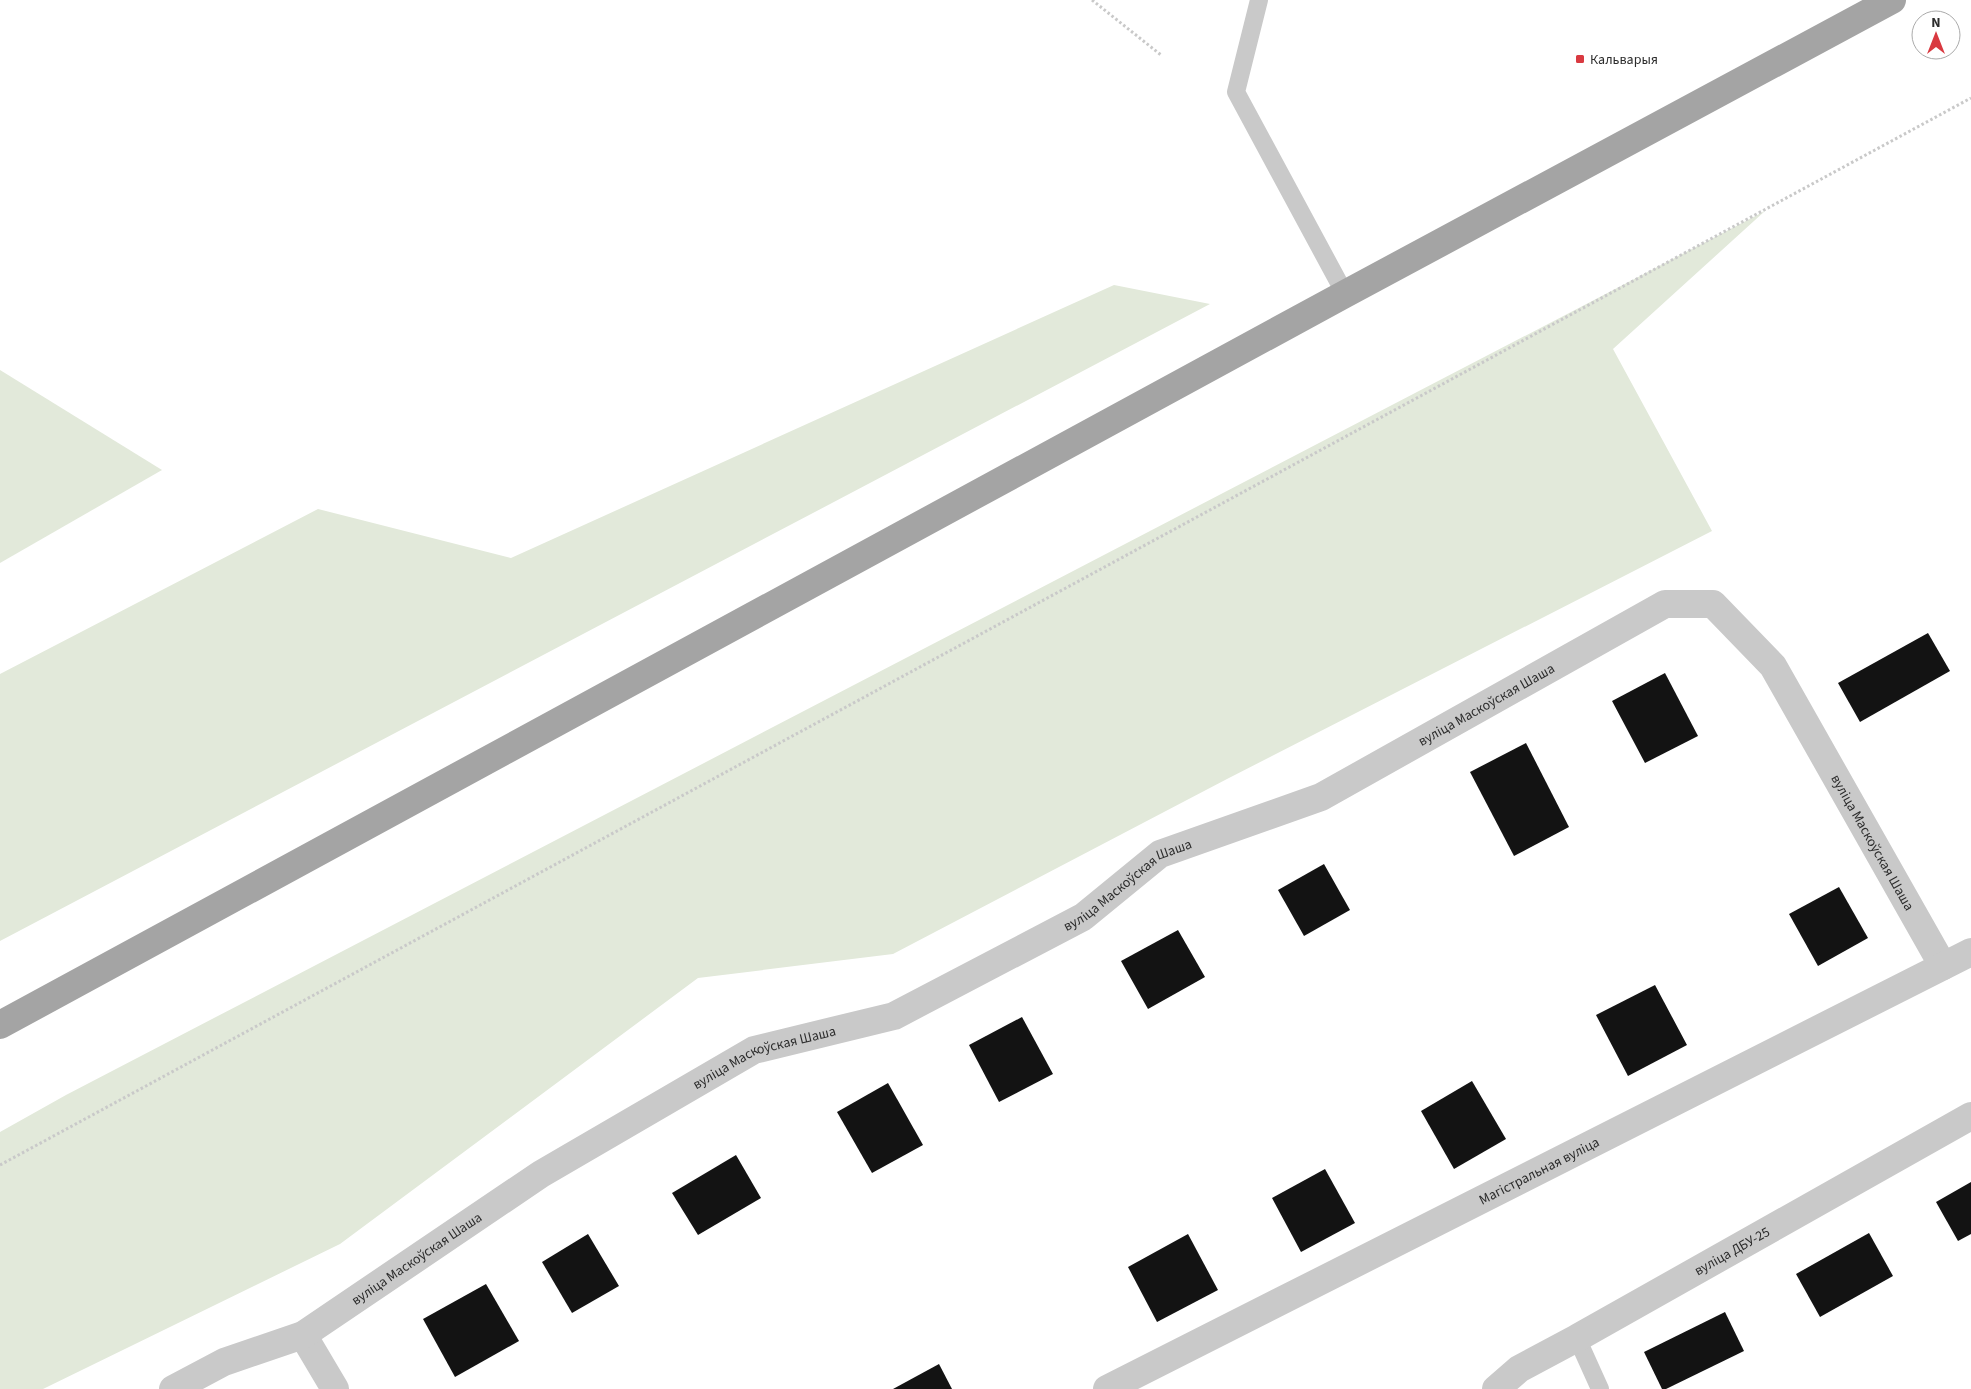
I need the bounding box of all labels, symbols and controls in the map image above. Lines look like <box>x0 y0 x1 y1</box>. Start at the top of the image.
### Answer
north arrow <box>1911 10 1961 60</box>
text: N <box>1931 13 1941 33</box>
place label: Кальварыя <box>1590 50 1658 70</box>
marker: Кальварыя <box>1574 53 1586 65</box>
street label: вуліца Маскоўская Шаша <box>1415 659 1558 752</box>
street label: вуліца Маскоўская Шаша <box>1825 771 1919 915</box>
street label: вуліца Маскоўская Шаша <box>1060 835 1195 937</box>
street label: вуліца Маскоўская Шаша <box>689 1021 838 1095</box>
street label: Магістральная вуліца <box>1476 1133 1603 1210</box>
street label: вуліца Маскоўская Шаша <box>348 1208 486 1311</box>
street label: вуліца ДБУ-25 <box>1691 1222 1774 1281</box>

